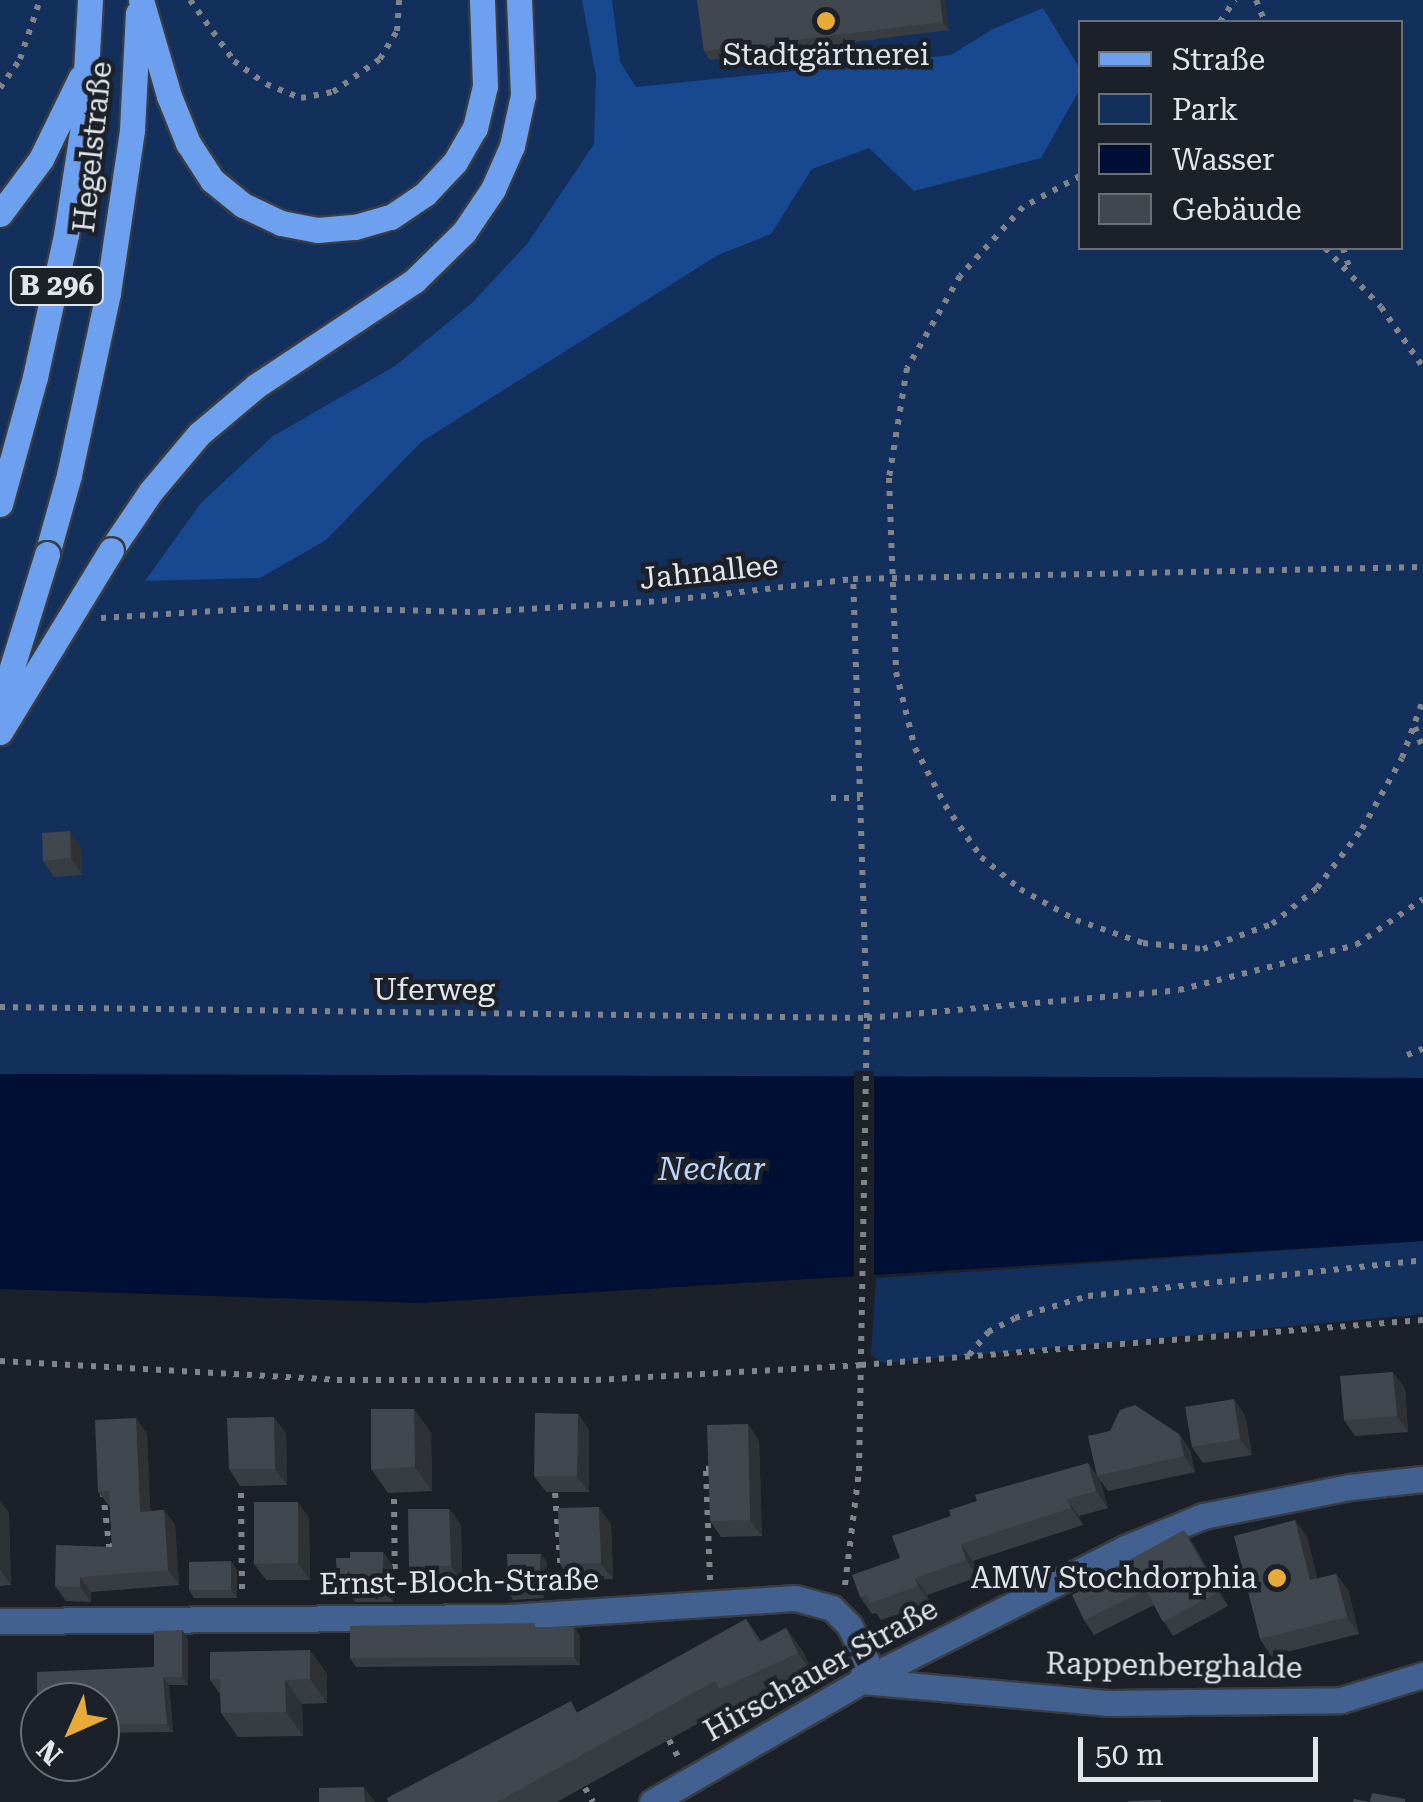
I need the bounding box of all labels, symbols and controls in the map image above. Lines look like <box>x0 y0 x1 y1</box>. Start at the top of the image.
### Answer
marker: Stadtgärtnerei <box>815 10 837 32</box>
legend <box>1078 20 1403 250</box>
place label: Stadtgärtnerei <box>723 37 929 73</box>
text: Straße <box>1172 42 1265 77</box>
street label: Hegelstraße <box>66 60 120 234</box>
text: Park <box>1172 92 1238 127</box>
text: Wasser <box>1172 142 1274 177</box>
text: Gebäude <box>1172 192 1302 227</box>
road number: B 296 <box>10 263 104 309</box>
street label: Jahnallee <box>638 547 780 597</box>
street label: Uferweg <box>373 972 495 1008</box>
water label: Neckar <box>658 1150 766 1188</box>
place label: AMW Stochdorphia <box>971 1560 1257 1596</box>
street label: Ernst-Bloch-Straße <box>319 1562 599 1602</box>
marker: AMW Stochdorphia <box>1266 1567 1288 1589</box>
street label: Hirschauer Straße <box>698 1591 944 1749</box>
street label: Rappenberghalde <box>1045 1646 1303 1686</box>
north arrow <box>20 1682 120 1782</box>
scale bar <box>1083 1717 1323 1779</box>
text: N <box>31 1733 69 1771</box>
text: 50 m <box>1095 1737 1164 1772</box>

